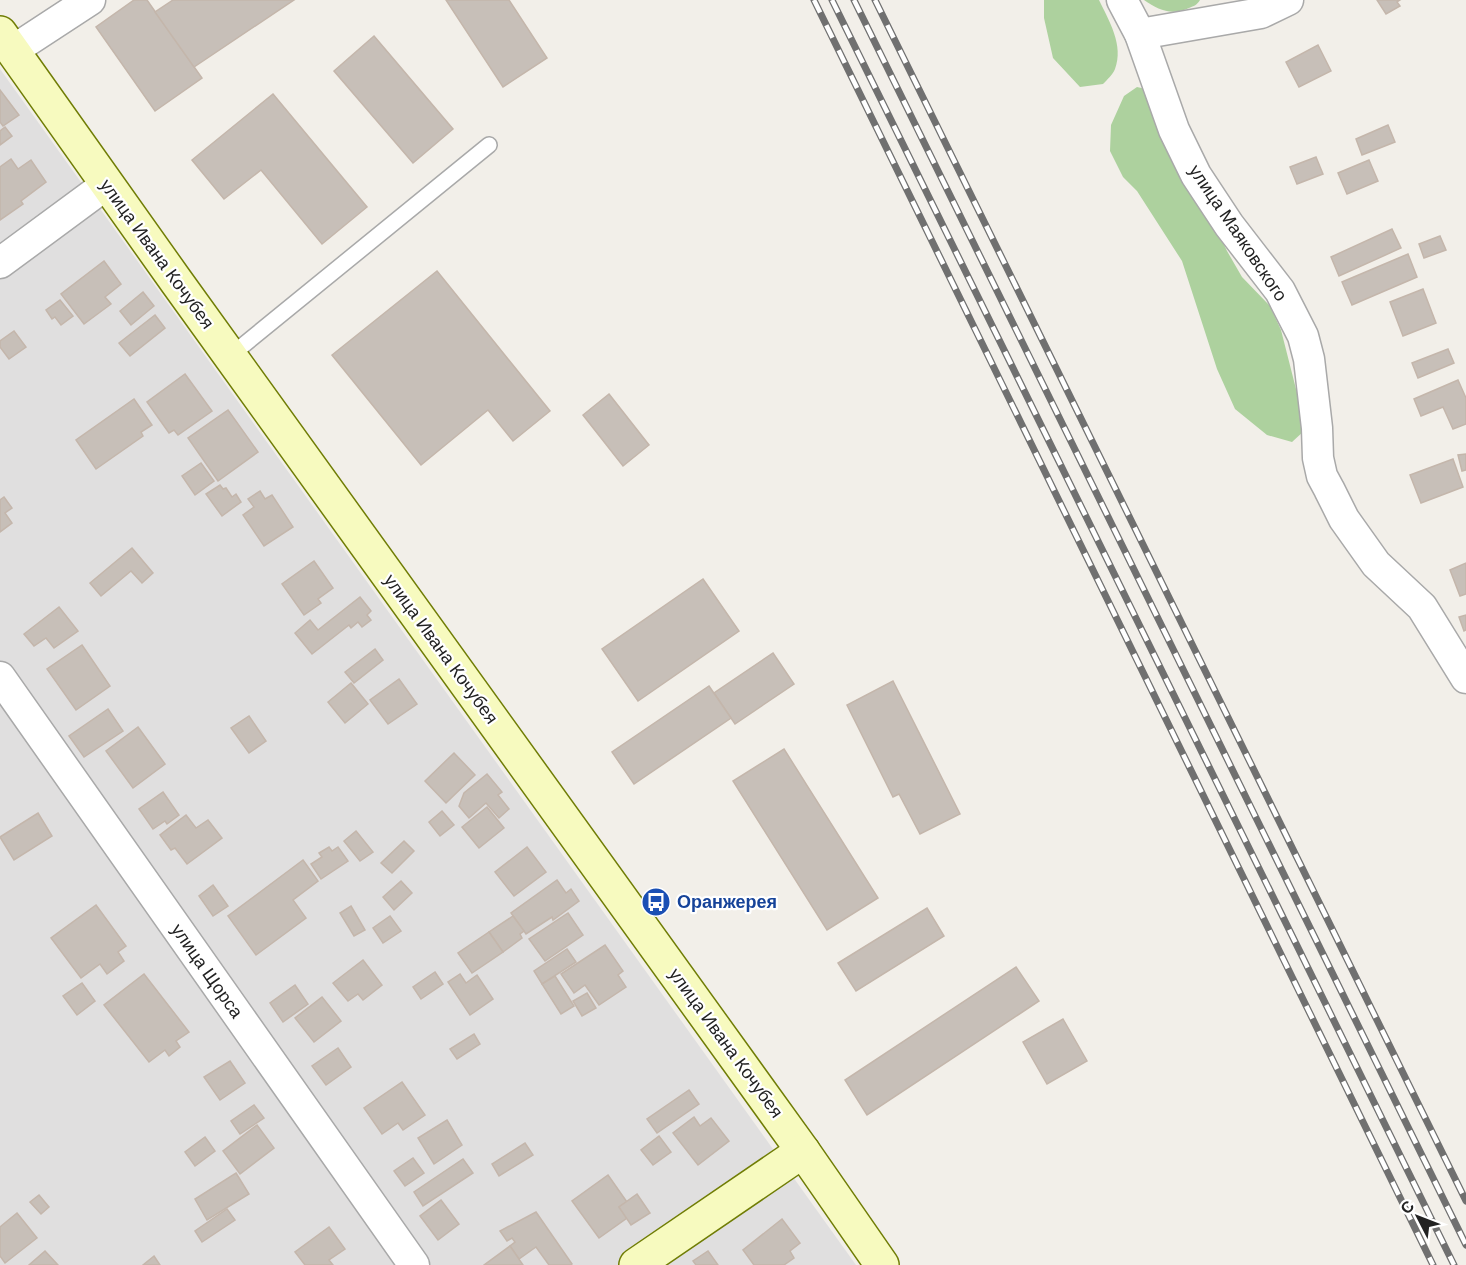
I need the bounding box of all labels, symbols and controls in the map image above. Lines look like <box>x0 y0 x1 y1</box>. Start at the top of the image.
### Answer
street label: улица Маяковского <box>1183 160 1293 306</box>
street label: улица Ивана Кочубея <box>94 174 220 334</box>
street label: улица Ивана Кочубея <box>378 569 504 729</box>
bus stop icon: Оранжерея <box>640 886 672 918</box>
place label: Оранжерея <box>677 890 777 914</box>
street label: улица Щорса <box>166 919 249 1024</box>
street label: улица Ивана Кочубея <box>663 963 789 1123</box>
north arrow <box>1388 1187 1448 1247</box>
text: С <box>1396 1196 1419 1219</box>

